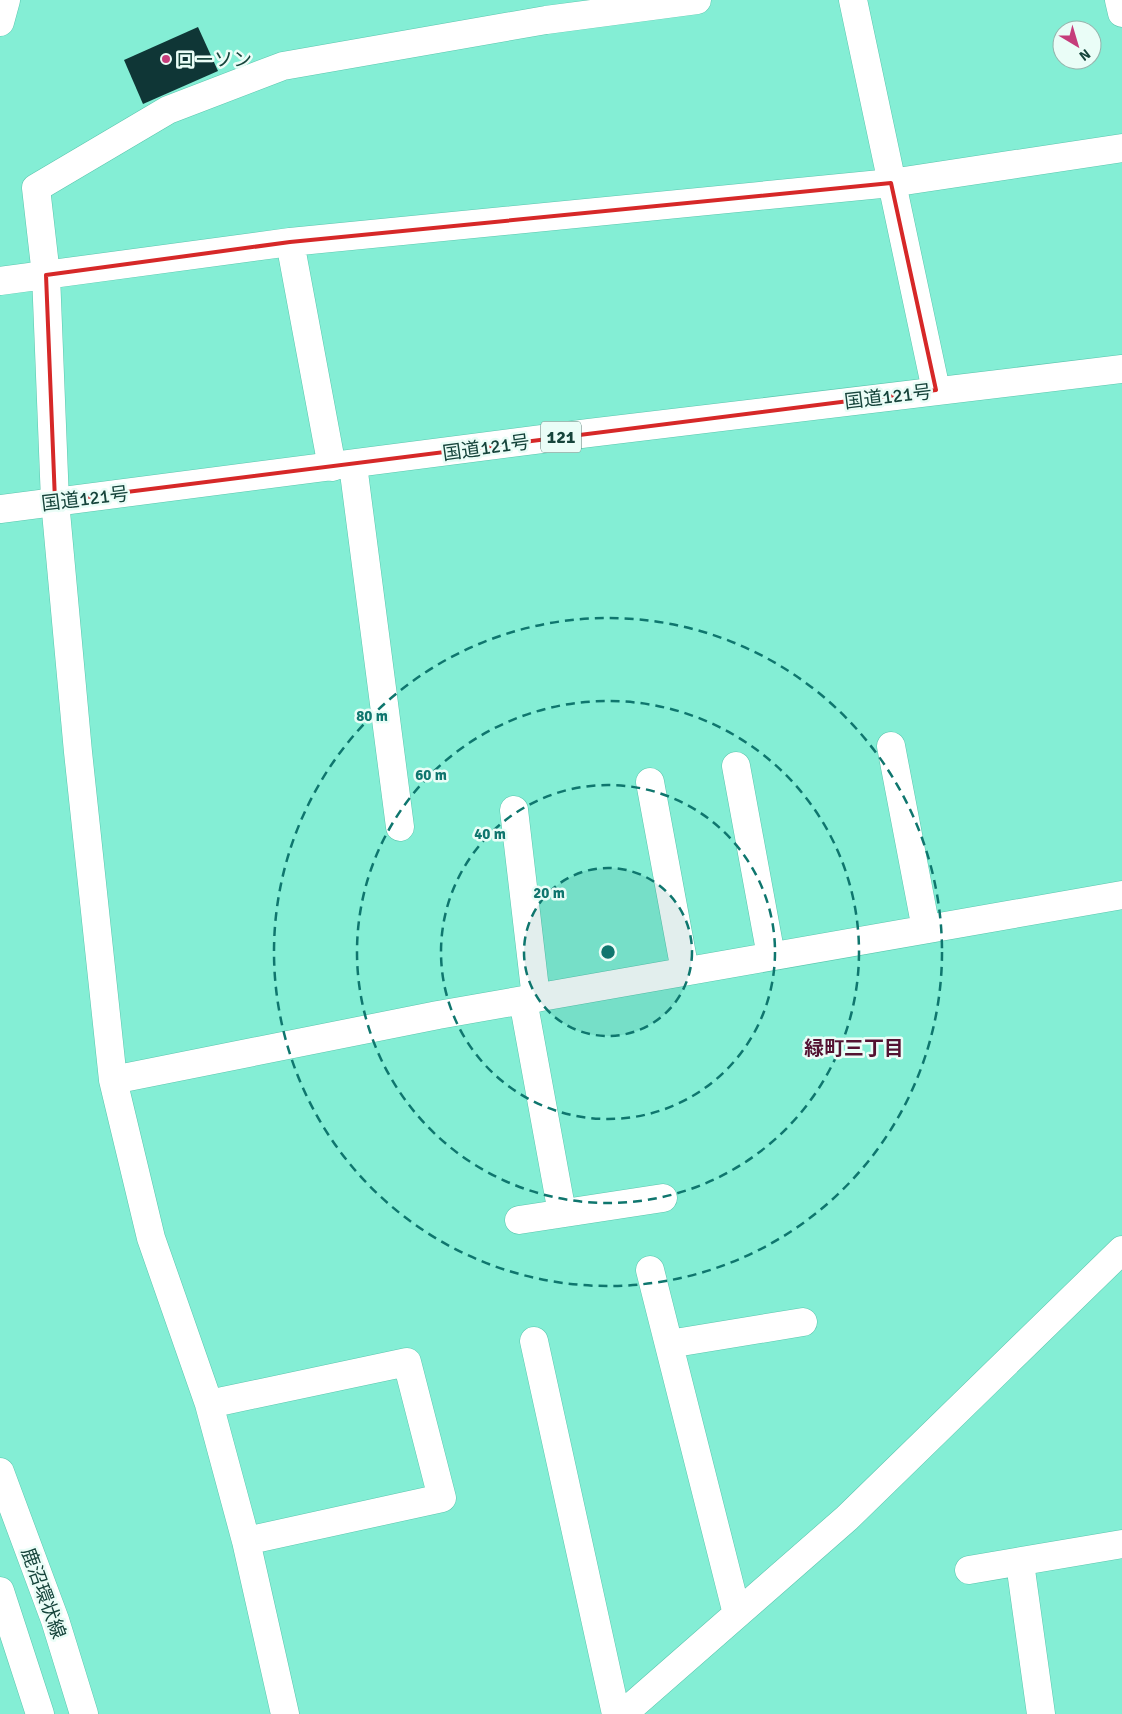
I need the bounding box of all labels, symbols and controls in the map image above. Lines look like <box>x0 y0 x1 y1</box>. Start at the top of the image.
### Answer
north arrow <box>1052 20 1102 70</box>
text: N <box>1076 45 1094 65</box>
place label: ローソン <box>176 48 252 72</box>
marker: ローソン <box>160 53 172 65</box>
street label: 国道121号 <box>843 380 933 414</box>
road number: 121 <box>541 422 581 452</box>
street label: 国道121号 <box>441 430 531 466</box>
street label: 国道121号 <box>40 482 130 516</box>
text: 80 m <box>356 707 388 725</box>
text: 60 m <box>415 766 447 784</box>
text: 40 m <box>474 825 506 843</box>
text: 20 m <box>533 884 565 902</box>
centre of rings <box>599 943 617 961</box>
district label: 緑町三丁目 <box>804 1036 904 1061</box>
street label: 鹿沼環状線 <box>16 1545 71 1642</box>

